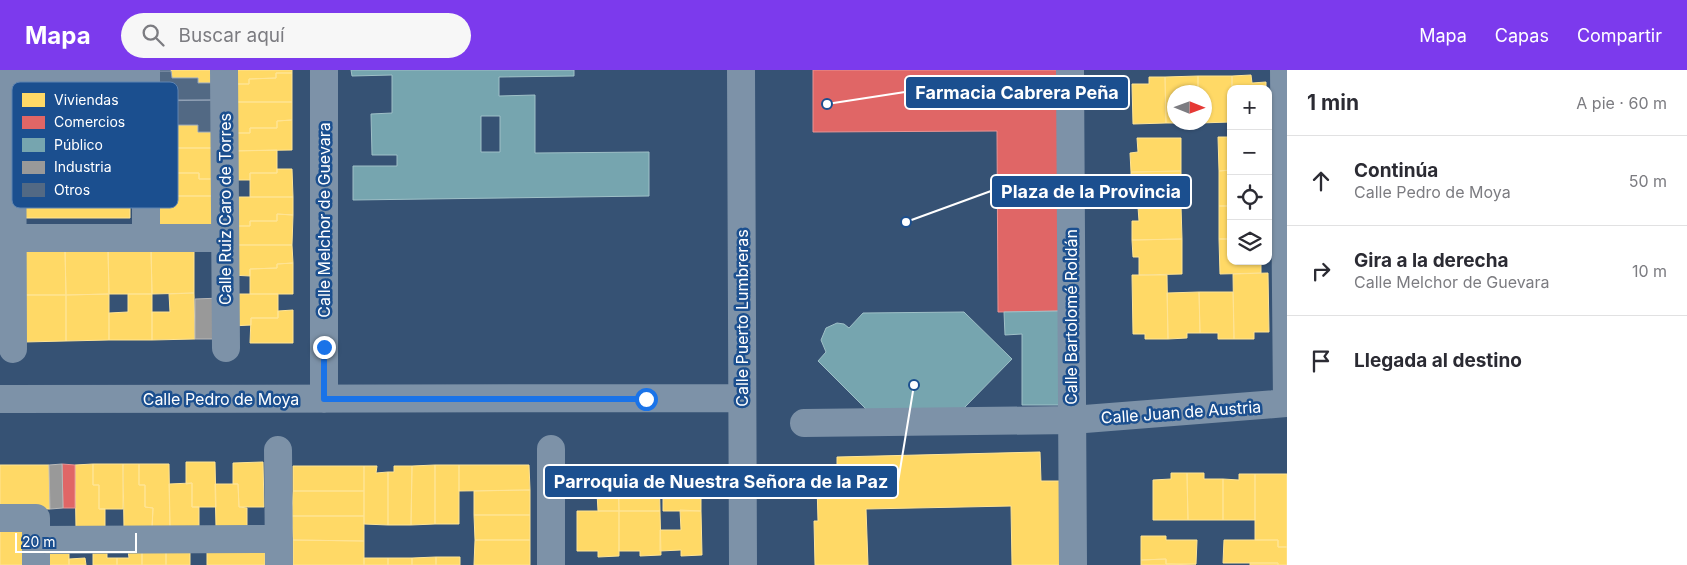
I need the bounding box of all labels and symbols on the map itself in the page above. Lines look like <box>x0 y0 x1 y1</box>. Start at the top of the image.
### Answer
callout: Farmacia Cabrera Peña <box>905 76 1129 109</box>
legend <box>12 82 178 208</box>
text: Farmacia Cabrera Peña <box>915 82 1119 103</box>
north arrow <box>1167 85 1212 130</box>
text: Viviendas <box>54 91 119 108</box>
text: Comercios <box>54 113 125 130</box>
street label: Calle Ruiz Caro de Torres <box>215 113 235 305</box>
street label: Calle Melchor de Guevara <box>314 122 334 318</box>
text: Público <box>54 136 103 153</box>
text: Industria <box>54 158 112 175</box>
callout: Plaza de la Provincia <box>991 175 1191 208</box>
text: Otros <box>54 181 90 198</box>
text: Plaza de la Provincia <box>1001 181 1181 202</box>
street label: Calle Puerto Lumbreras <box>732 229 752 407</box>
street label: Calle Bartolomé Roldán <box>1061 229 1081 405</box>
route end <box>313 336 336 359</box>
route start <box>635 388 658 411</box>
street label: Calle Pedro de Moya <box>143 389 299 409</box>
street label: Calle Juan de Austria <box>1100 396 1262 428</box>
callout: Parroquia de Nuestra Señora de la Paz <box>544 465 898 498</box>
text: Parroquia de Nuestra Señora de la Paz <box>554 471 888 492</box>
scale bar <box>15 530 138 553</box>

